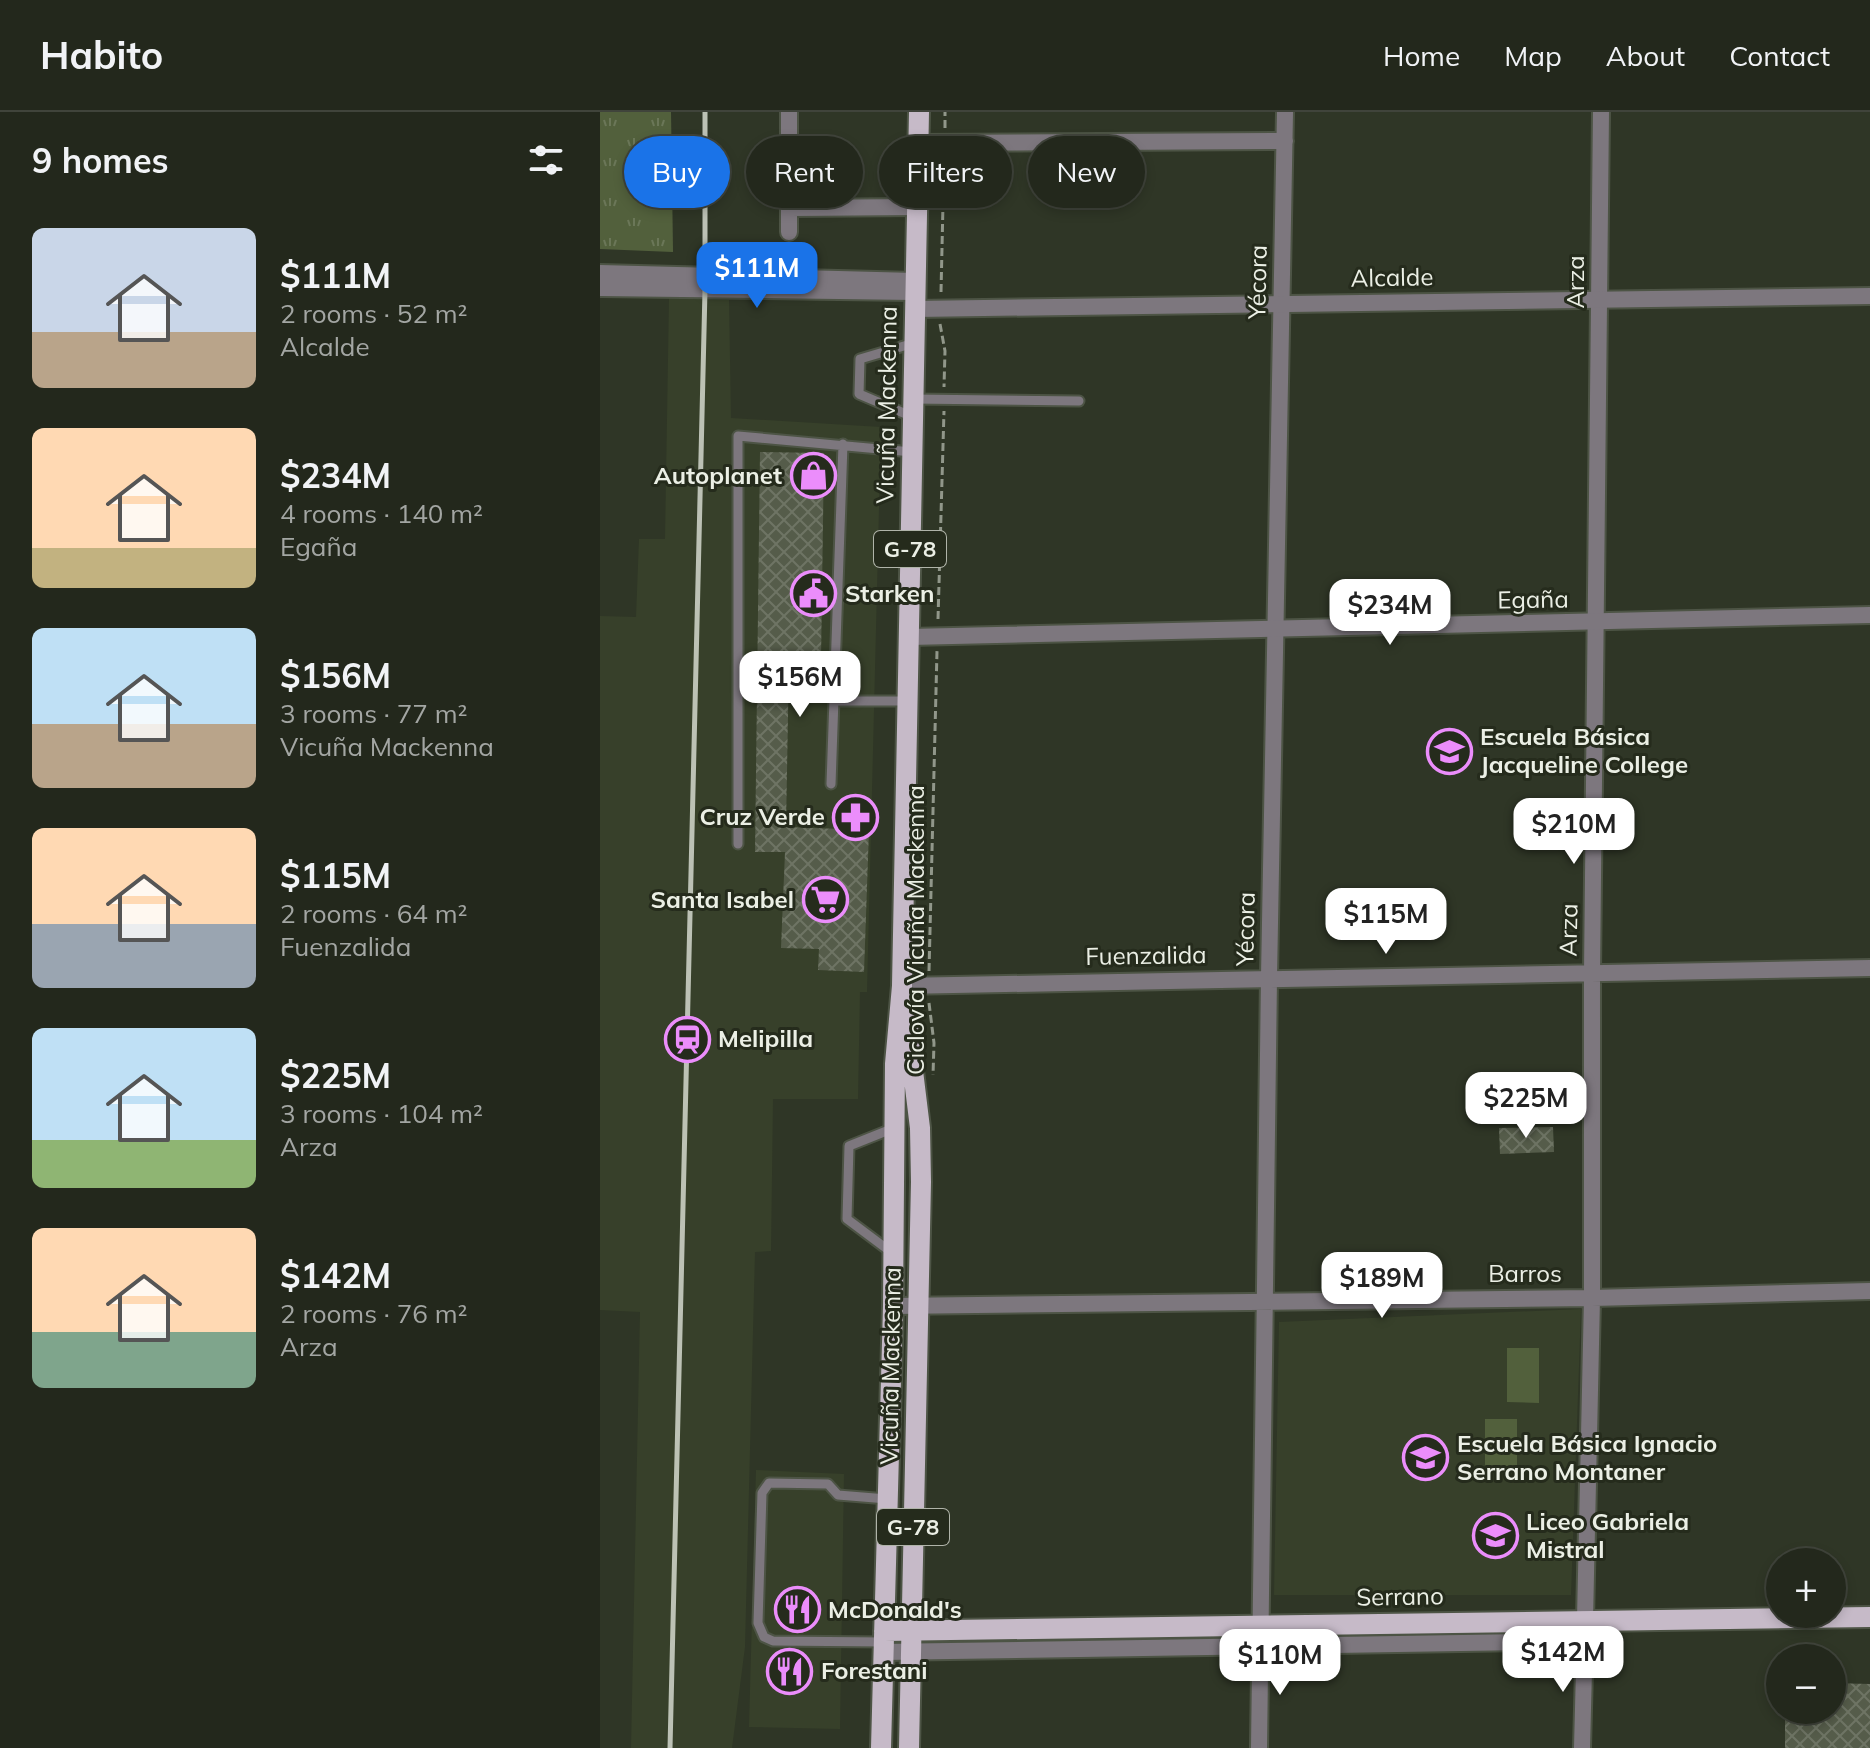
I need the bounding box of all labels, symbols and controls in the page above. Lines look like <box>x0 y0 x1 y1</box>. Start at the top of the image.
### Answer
text: Habito <box>40 31 163 79</box>
text: Home <box>1383 38 1460 73</box>
text: Map <box>1504 38 1562 73</box>
text: About <box>1606 38 1685 73</box>
text: Contact <box>1729 38 1830 73</box>
chip: Buy <box>624 136 730 208</box>
chip: Rent <box>746 136 863 208</box>
chip: Filters <box>879 136 1012 208</box>
chip: New <box>1028 136 1145 208</box>
icon: filters <box>524 138 568 182</box>
text: 9 homes <box>32 139 169 182</box>
pin: $111M <box>701 242 813 310</box>
street label: Yécora <box>1241 245 1273 320</box>
text: $111M <box>714 251 800 284</box>
text: $111M <box>280 254 391 297</box>
street label: Arza <box>1560 255 1590 309</box>
icon: home <box>96 260 192 356</box>
street label: Alcalde <box>1350 261 1434 293</box>
text: 2 rooms · 52 m² <box>280 297 467 330</box>
street label: Vicuña Mackenna <box>869 306 903 504</box>
text: Alcalde <box>280 330 370 363</box>
shop icon: Autoplanet <box>789 452 837 500</box>
text: $234M <box>280 454 391 497</box>
icon: home <box>96 460 192 556</box>
place label: Autoplanet <box>654 460 782 490</box>
text: 4 rooms · 140 m² <box>280 497 483 530</box>
text: Egaña <box>280 530 357 563</box>
road number: G-78 <box>874 531 946 567</box>
public building icon: Starken <box>790 570 838 618</box>
place label: Starken <box>845 578 934 608</box>
pin: $234M <box>1334 579 1446 647</box>
street label: Egaña <box>1497 583 1569 615</box>
text: $234M <box>1347 588 1433 621</box>
pin: $156M <box>744 651 856 719</box>
text: $156M <box>280 654 391 697</box>
icon: home <box>96 660 192 756</box>
text: $156M <box>757 660 843 693</box>
text: 3 rooms · 77 m² <box>280 697 467 730</box>
place label: Escuela Básica Jacqueline College <box>1480 721 1688 779</box>
school or university icon: Escuela Básica Jacqueline College <box>1425 727 1473 775</box>
text: Vicuña Mackenna <box>280 730 494 763</box>
street label: Ciclovía Vicuña Mackenna <box>900 785 930 1075</box>
pharmacy icon: Cruz Verde <box>832 793 880 841</box>
pin: $210M <box>1518 798 1630 866</box>
place label: Cruz Verde <box>699 801 825 831</box>
text: $210M <box>1531 807 1617 840</box>
text: $115M <box>280 854 391 897</box>
icon: home <box>96 860 192 956</box>
supermarket icon: Santa Isabel <box>801 876 849 924</box>
place label: Santa Isabel <box>651 884 794 914</box>
pin: $115M <box>1330 888 1442 956</box>
street label: Yécora <box>1229 892 1261 967</box>
text: 2 rooms · 64 m² <box>280 897 467 930</box>
text: $115M <box>1343 897 1429 930</box>
street label: Arza <box>1553 903 1583 957</box>
text: Fuenzalida <box>280 930 411 963</box>
street label: Fuenzalida <box>1085 939 1207 971</box>
station icon: Melipilla <box>663 1015 711 1063</box>
place label: Melipilla <box>718 1023 813 1053</box>
text: $225M <box>280 1054 391 1097</box>
icon: home <box>96 1060 192 1156</box>
pin: $225M <box>1470 1072 1582 1140</box>
text: $225M <box>1483 1081 1569 1114</box>
text: 3 rooms · 104 m² <box>280 1097 483 1130</box>
text: Arza <box>280 1130 338 1163</box>
pin: $189M <box>1326 1252 1438 1320</box>
text: $142M <box>280 1254 391 1297</box>
street label: Barros <box>1488 1258 1562 1288</box>
icon: home <box>96 1260 192 1356</box>
text: $189M <box>1339 1261 1425 1294</box>
street label: Vicuña Mackenna <box>873 1267 907 1465</box>
text: 2 rooms · 76 m² <box>280 1297 467 1330</box>
text: Arza <box>280 1330 338 1363</box>
place label: Escuela Básica Ignacio Serrano Montaner <box>1457 1428 1717 1486</box>
school or university icon: Escuela Básica Ignacio Serrano Montaner <box>1402 1434 1450 1482</box>
place label: Liceo Gabriela Mistral <box>1526 1506 1689 1564</box>
road number: G-78 <box>877 1509 949 1545</box>
school or university icon: Liceo Gabriela Mistral <box>1471 1512 1519 1560</box>
map controls <box>1766 1548 1846 1724</box>
button: + <box>1766 1548 1846 1628</box>
street label: Serrano <box>1356 1580 1444 1612</box>
restaurant icon: McDonald's <box>773 1586 821 1634</box>
place label: McDonald's <box>828 1594 962 1624</box>
pin: $142M <box>1507 1626 1619 1694</box>
pin: $110M <box>1224 1629 1336 1697</box>
text: $142M <box>1520 1635 1606 1668</box>
text: $110M <box>1237 1638 1323 1671</box>
button: − <box>1766 1644 1846 1724</box>
restaurant icon: Forestani <box>766 1647 814 1695</box>
place label: Forestani <box>821 1655 928 1685</box>

